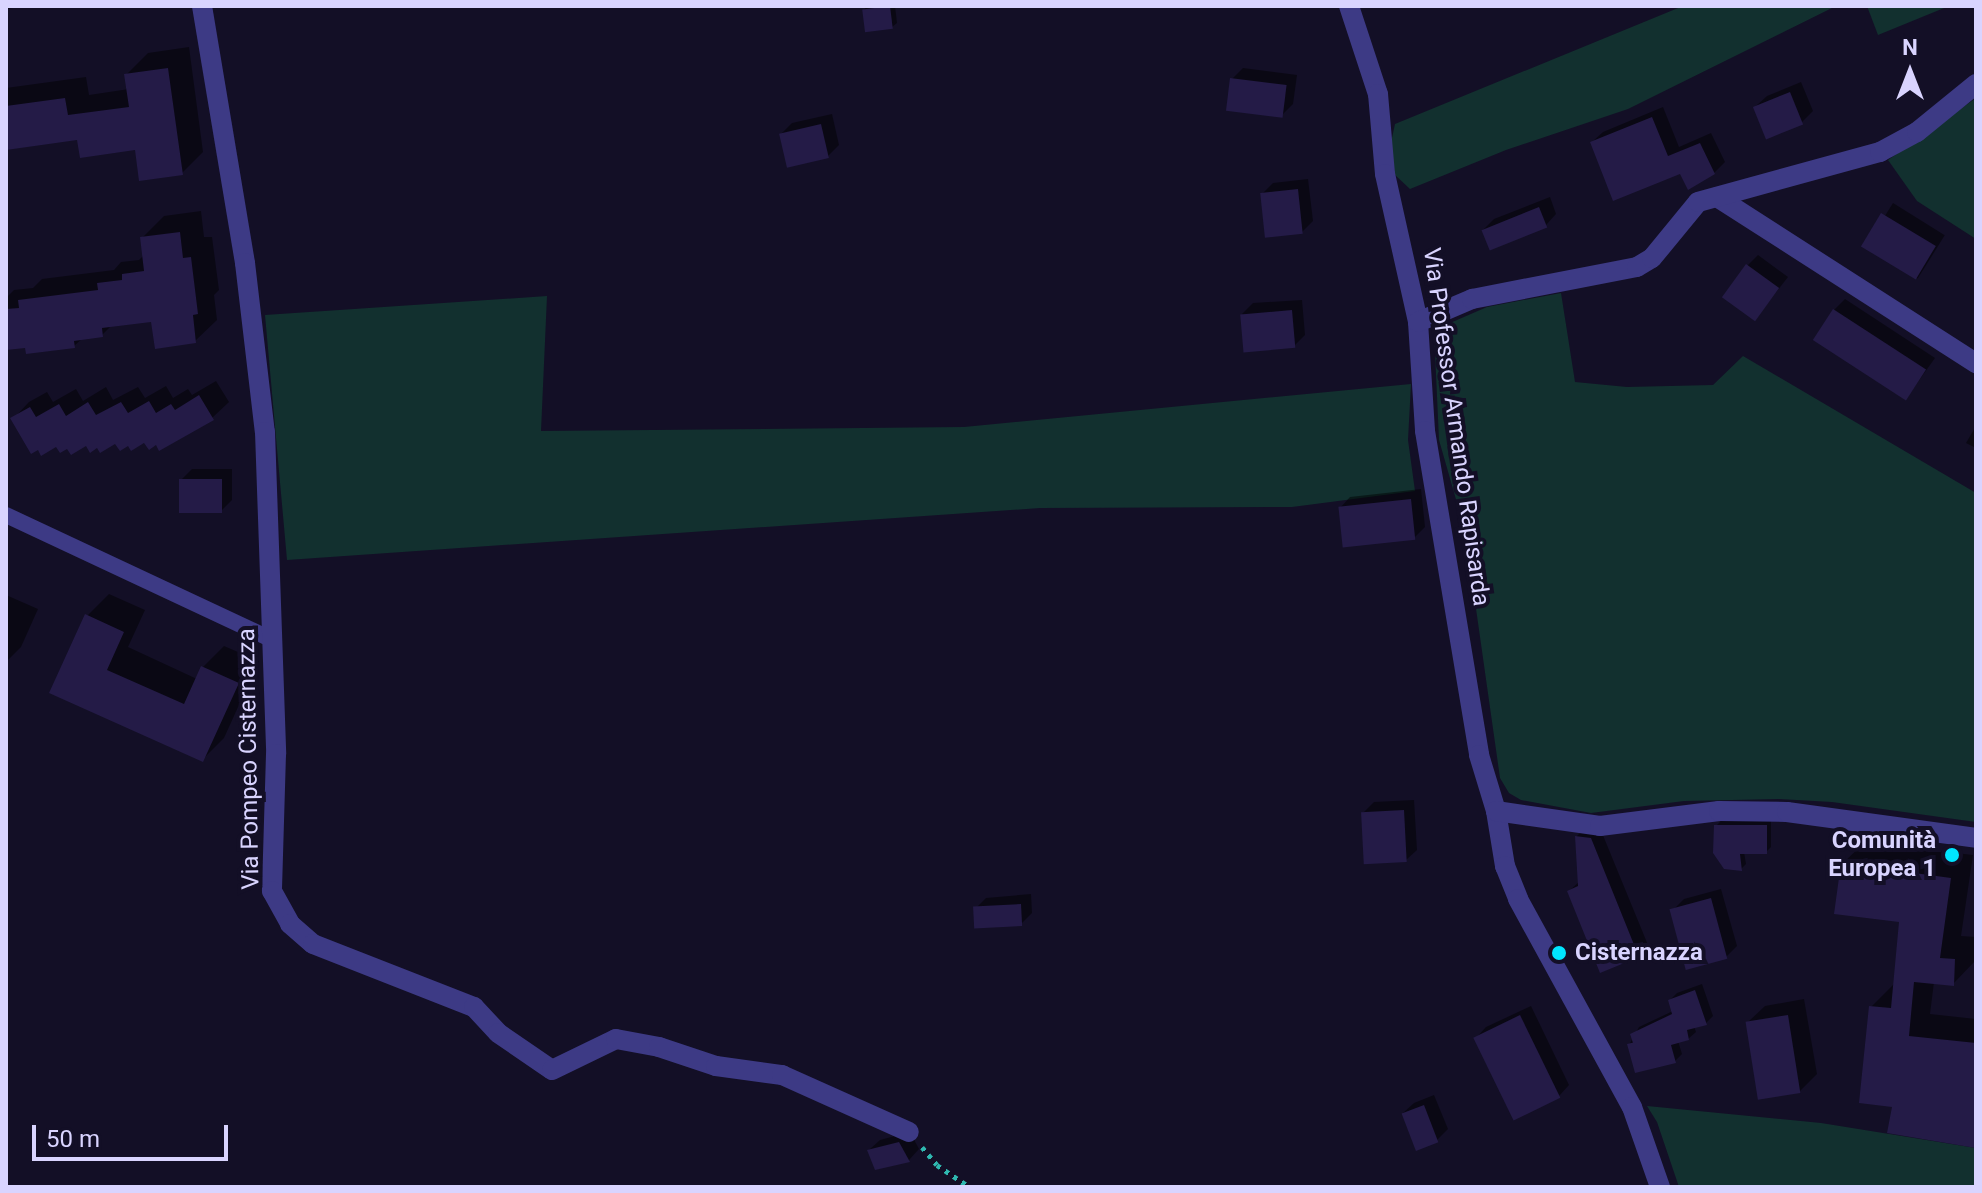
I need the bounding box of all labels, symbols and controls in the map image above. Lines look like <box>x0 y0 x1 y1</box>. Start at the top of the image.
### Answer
north arrow <box>1870 32 1950 112</box>
text: N <box>1902 35 1918 60</box>
street label: Via Professor Armando Rapisarda <box>1417 246 1495 608</box>
street label: Via Pompeo Cisternazza <box>232 628 266 890</box>
place label: Comunità Europea 1 <box>1828 827 1936 883</box>
marker: Comunità Europea 1 <box>1943 846 1961 864</box>
place label: Cisternazza <box>1575 939 1703 967</box>
marker: Cisternazza <box>1550 944 1568 962</box>
scale bar <box>36 1109 232 1159</box>
text: 50 m <box>46 1125 100 1153</box>

